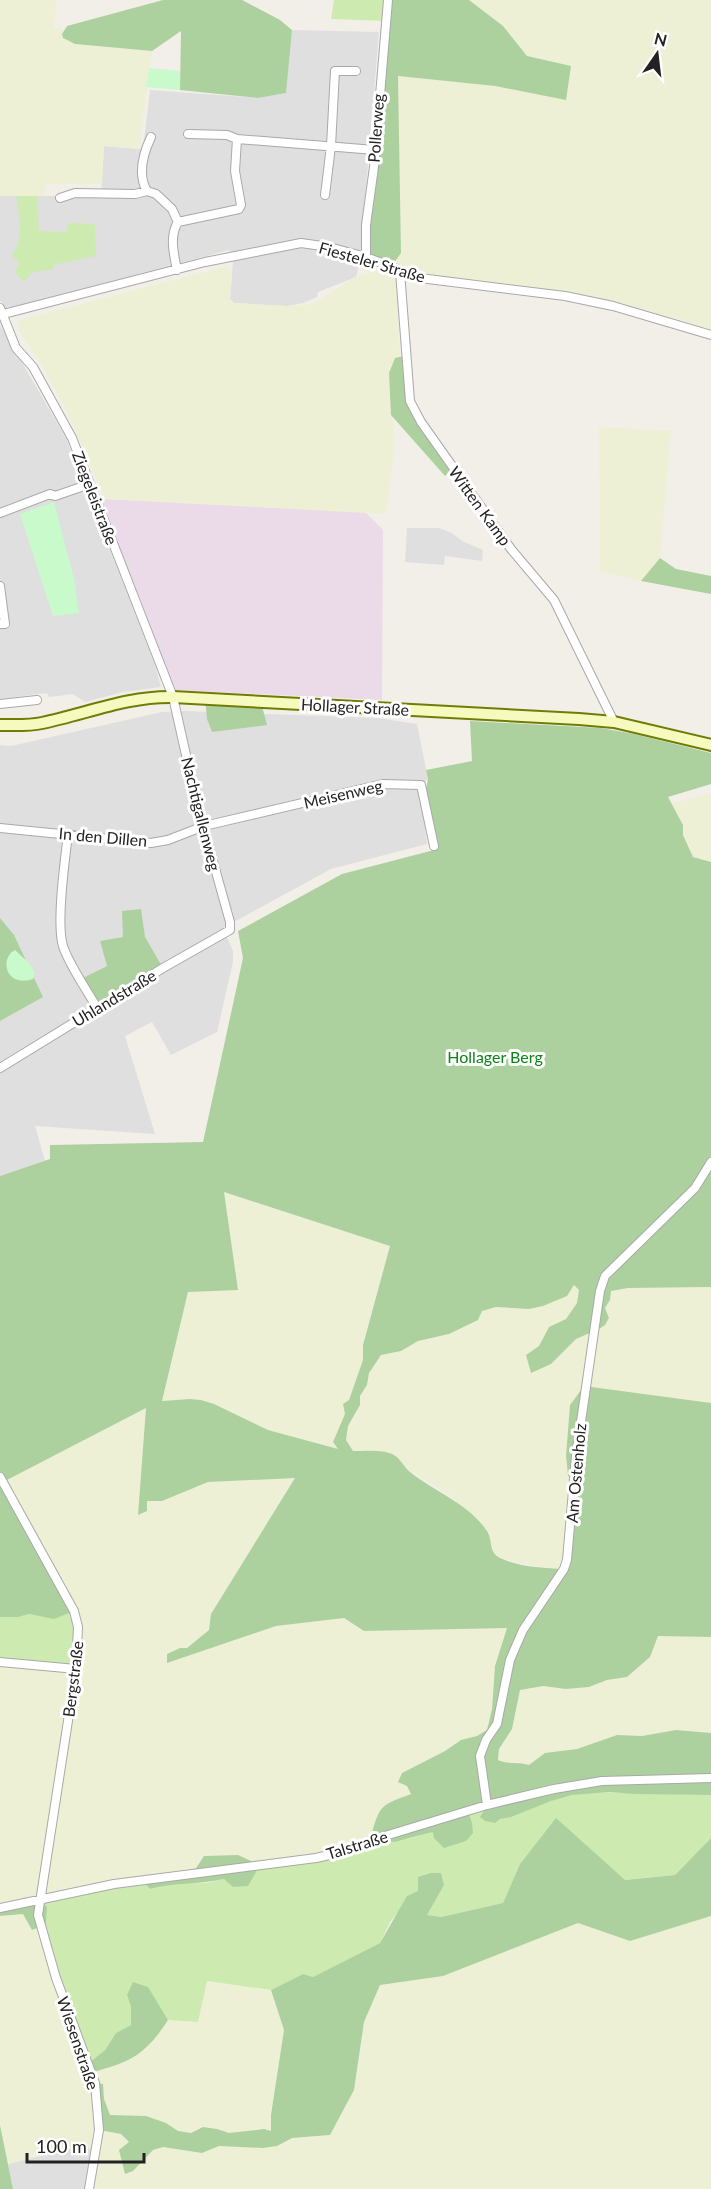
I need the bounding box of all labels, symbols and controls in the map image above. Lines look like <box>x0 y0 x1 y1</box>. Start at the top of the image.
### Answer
north arrow <box>627 24 687 84</box>
text: N <box>652 28 669 50</box>
street label: Pollerweg <box>364 93 387 163</box>
street label: Fiesteler Straße <box>317 237 427 286</box>
street label: Ziegeleistraße <box>69 448 122 547</box>
street label: Witten Kamp <box>445 462 516 549</box>
street label: Hollager Straße <box>301 694 410 719</box>
street label: Nachtigallenweg <box>178 755 225 873</box>
street label: Meisenweg <box>302 775 384 812</box>
street label: In den Dillen <box>58 823 148 850</box>
street label: Uhlandstraße <box>68 965 159 1030</box>
park label: Hollager Berg <box>447 1047 543 1066</box>
street label: Am Ostenholz <box>562 1422 589 1523</box>
street label: Bergstraße <box>58 1640 87 1718</box>
street label: Talstraße <box>324 1826 390 1863</box>
street label: Wiesenstraße <box>54 1994 103 2092</box>
scale bar <box>27 2126 144 2164</box>
text: 100 m <box>36 2135 87 2157</box>

